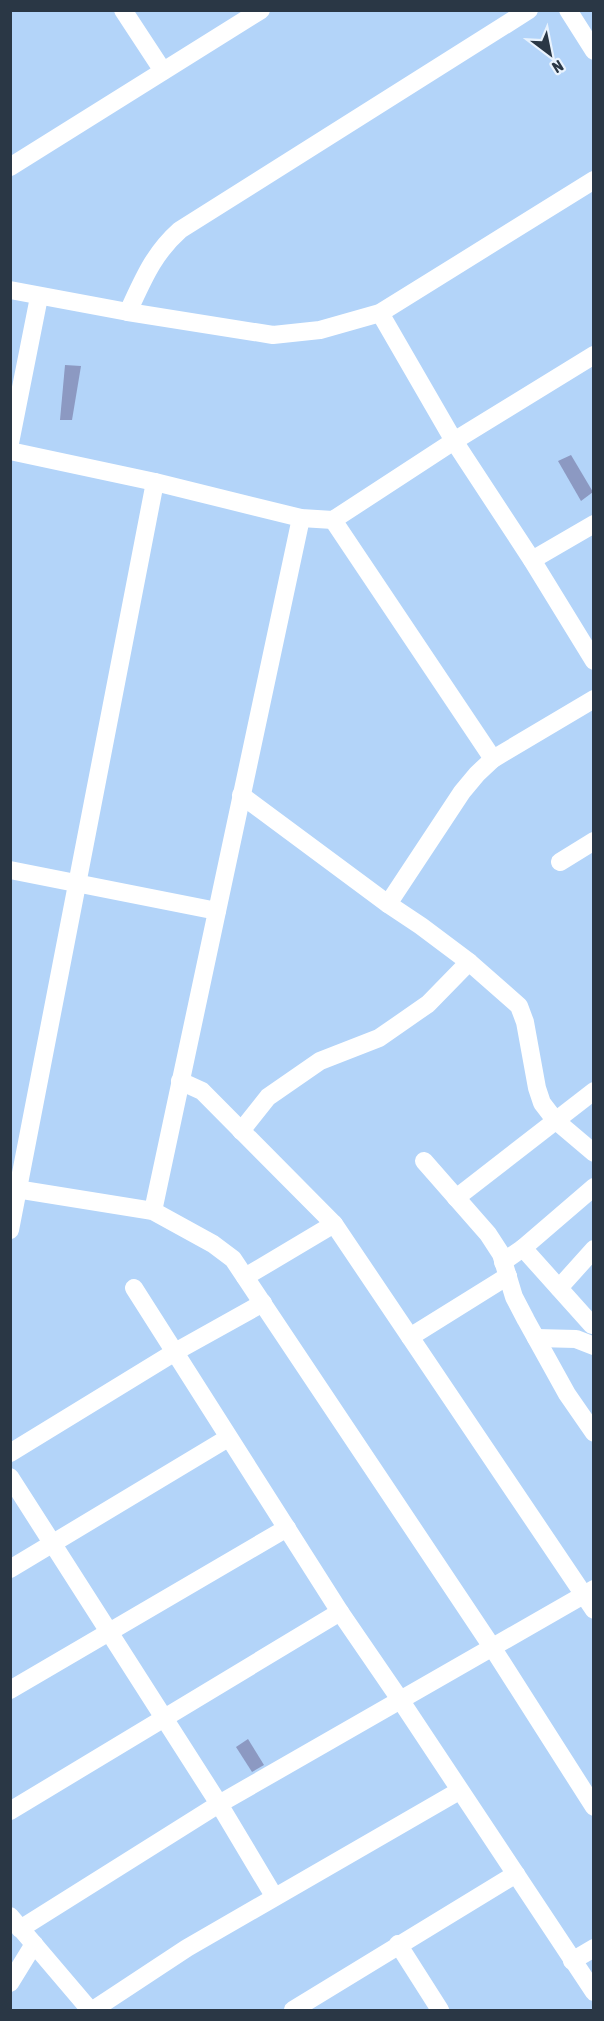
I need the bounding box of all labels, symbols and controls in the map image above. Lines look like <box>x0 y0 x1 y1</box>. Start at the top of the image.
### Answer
north arrow <box>520 24 580 84</box>
text: N <box>549 57 567 77</box>

